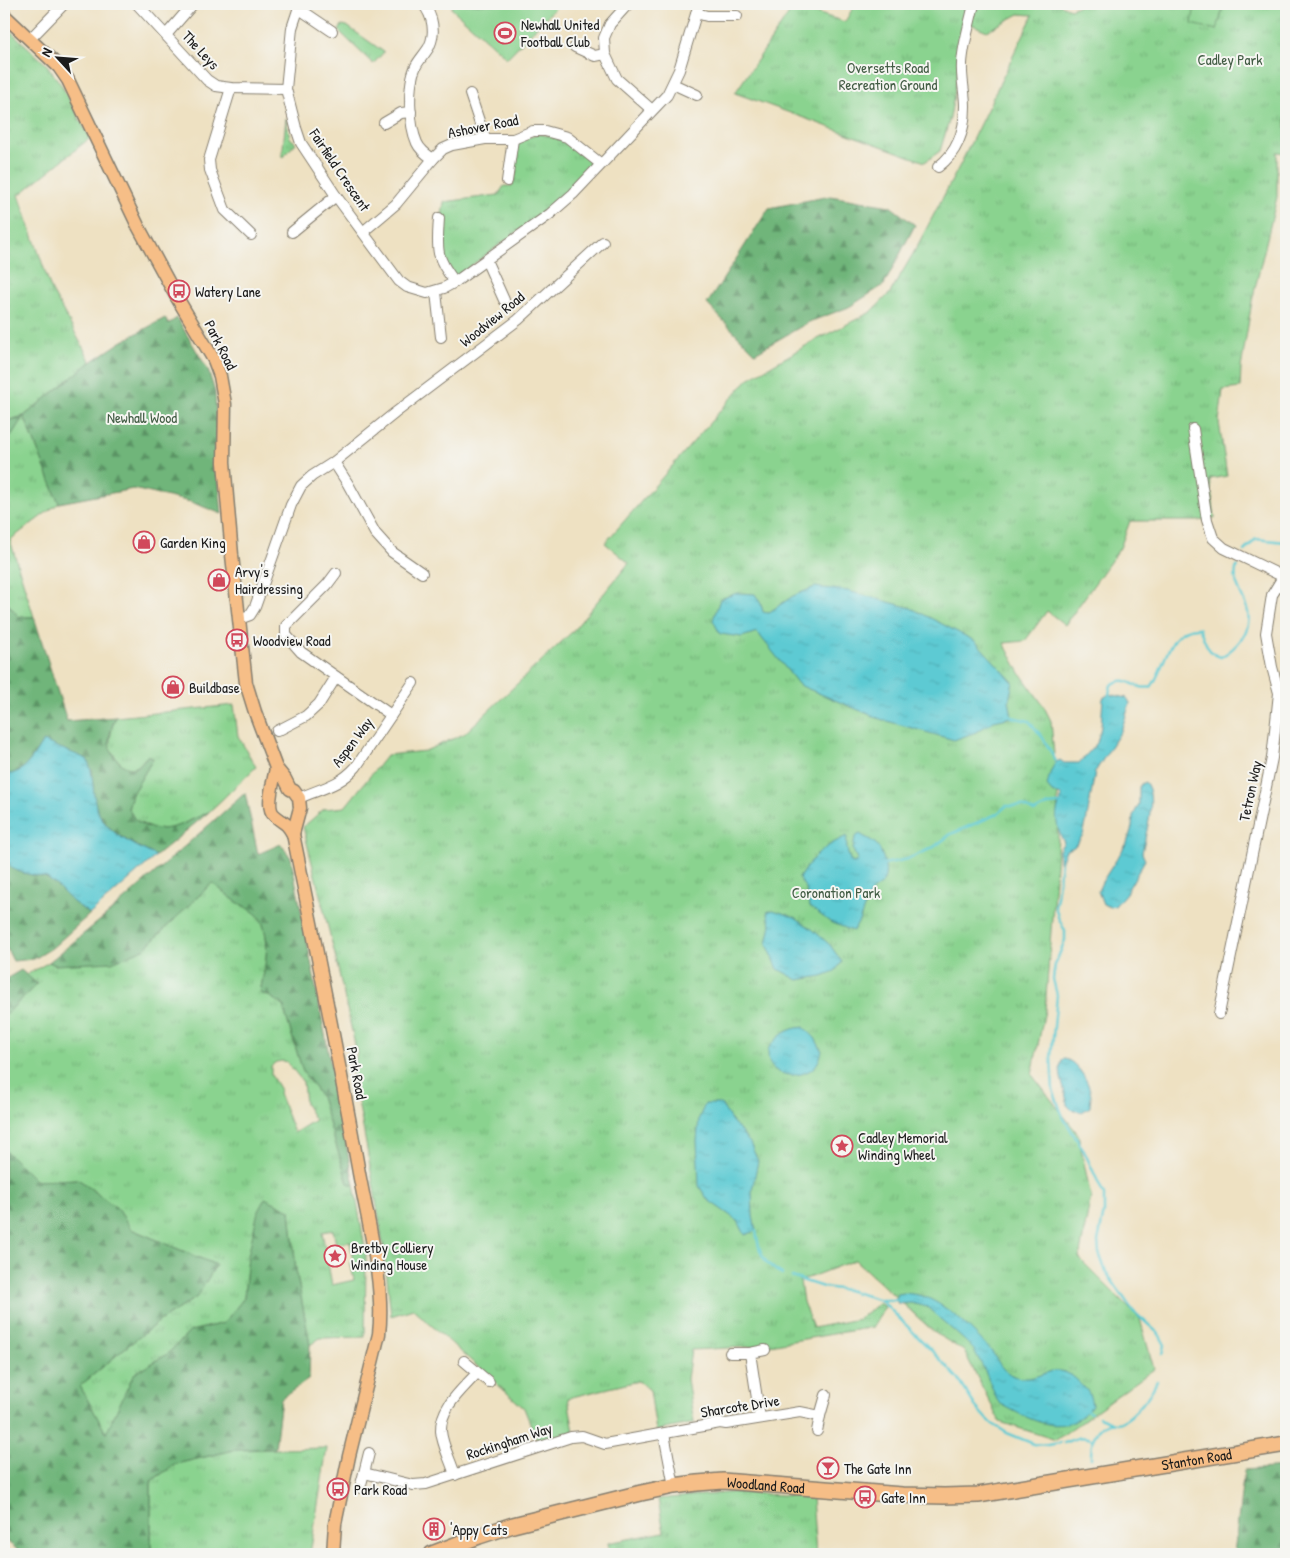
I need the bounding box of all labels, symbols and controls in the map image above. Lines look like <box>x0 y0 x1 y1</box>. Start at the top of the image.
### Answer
place label: Newhall United Football Club <box>520 14 600 52</box>
sports icon: Newhall United Football Club <box>493 21 517 45</box>
street label: The Leys <box>177 26 225 74</box>
north arrow <box>32 32 82 82</box>
text: N <box>36 44 56 60</box>
park label: Cadley Park <box>1198 49 1262 70</box>
park label: Oversetts Road Recreation Ground <box>839 57 937 95</box>
street label: Ashover Road <box>446 109 520 143</box>
street label: Fairfield Crescent <box>304 124 376 216</box>
bus stop icon: Watery Lane <box>167 279 191 303</box>
place label: Watery Lane <box>195 281 261 302</box>
street label: Woodview Road <box>455 286 529 352</box>
street label: Park Road <box>200 317 242 374</box>
park label: Newhall Wood <box>107 407 177 428</box>
shop icon: Garden King <box>132 530 156 554</box>
place label: Garden King <box>160 532 226 553</box>
place label: Arvy's Hairdressing <box>235 561 303 599</box>
shop icon: Arvy's Hairdressing <box>207 568 231 592</box>
bus stop icon: Woodview Road <box>225 628 249 652</box>
place label: Woodview Road <box>253 630 331 651</box>
shop icon: Buildbase <box>161 675 185 699</box>
place label: Buildbase <box>189 677 240 698</box>
street label: Aspen Way <box>326 713 378 771</box>
street label: Tetron Way <box>1233 759 1267 823</box>
park label: Coronation Park <box>792 882 880 903</box>
street label: Park Road <box>342 1045 372 1101</box>
place label: Cadley Memorial Winding Wheel <box>858 1127 948 1165</box>
place icon: Cadley Memorial Winding Wheel <box>830 1134 854 1158</box>
place label: Bretby Colliery Winding House <box>351 1237 434 1275</box>
place icon: Bretby Colliery Winding House <box>323 1244 347 1268</box>
street label: Sharcote Drive <box>699 1389 781 1423</box>
street label: Rockingham Way <box>463 1417 555 1465</box>
street label: Stanton Road <box>1160 1443 1233 1475</box>
bar icon: The Gate Inn <box>816 1456 840 1480</box>
place label: The Gate Inn <box>844 1458 912 1479</box>
street label: Woodland Road <box>726 1471 806 1498</box>
bus stop icon: Park Road <box>326 1477 350 1501</box>
place label: Park Road <box>354 1479 407 1500</box>
bus stop icon: Gate Inn <box>853 1485 877 1509</box>
place label: Gate Inn <box>881 1487 926 1508</box>
building icon: 'Appy Cats <box>422 1517 446 1541</box>
place label: 'Appy Cats <box>450 1519 508 1540</box>

